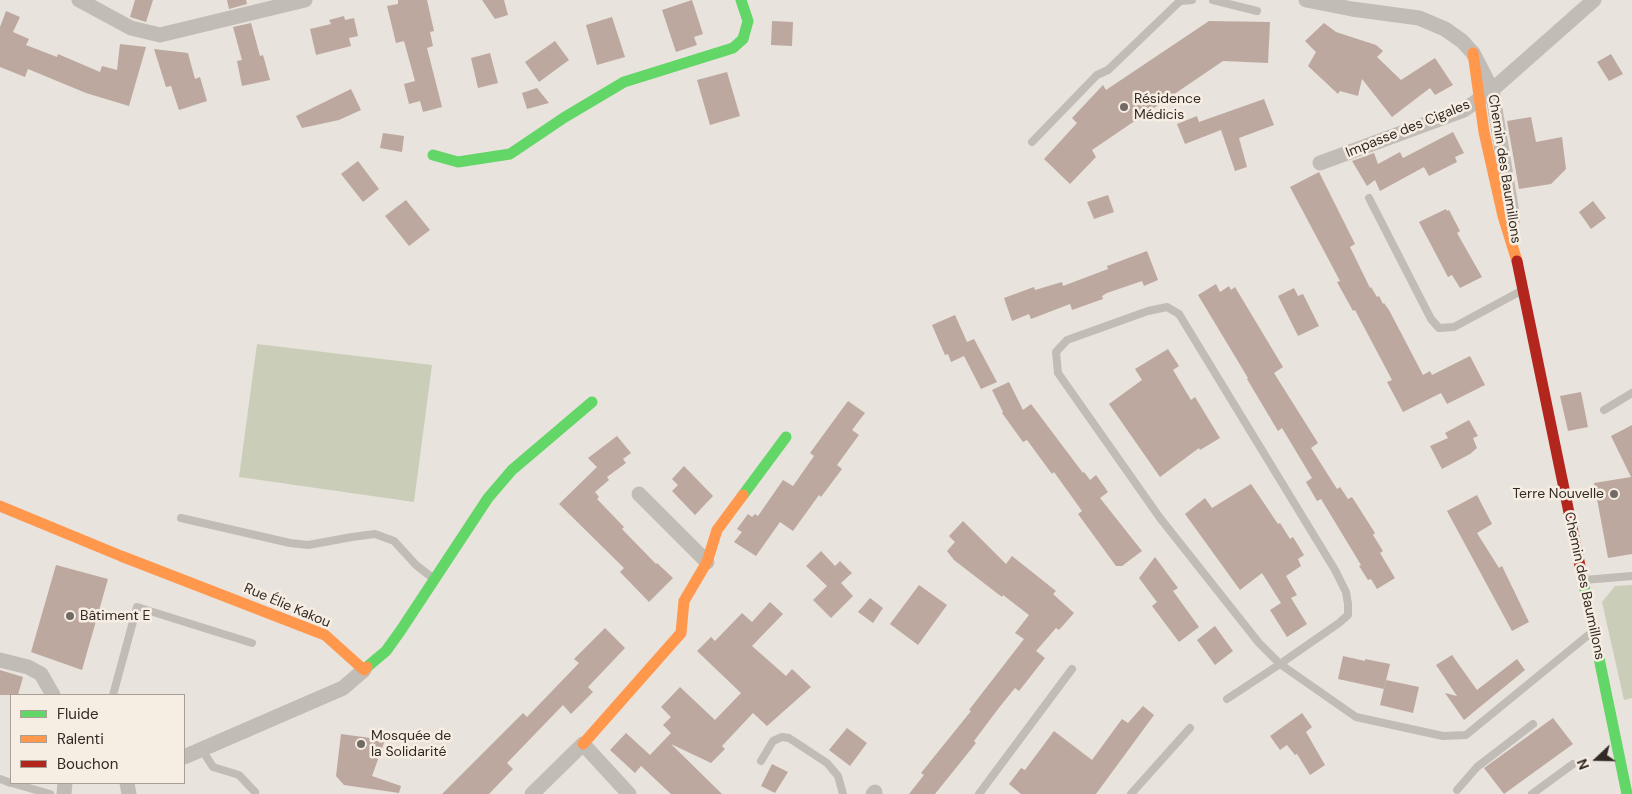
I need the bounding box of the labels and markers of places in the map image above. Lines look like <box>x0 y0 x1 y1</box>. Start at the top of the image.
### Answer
place label: Résidence Médicis <box>1134 91 1201 124</box>
marker: Résidence Médicis <box>1118 101 1130 113</box>
place label: Terre Nouvelle <box>1513 486 1604 502</box>
marker: Terre Nouvelle <box>1608 488 1620 500</box>
place label: Bâtiment E <box>80 608 150 624</box>
marker: Bâtiment E <box>64 610 76 622</box>
place label: Mosquée de la Solidarité <box>371 728 451 760</box>
marker: Mosquée de la Solidarité <box>355 738 367 750</box>

